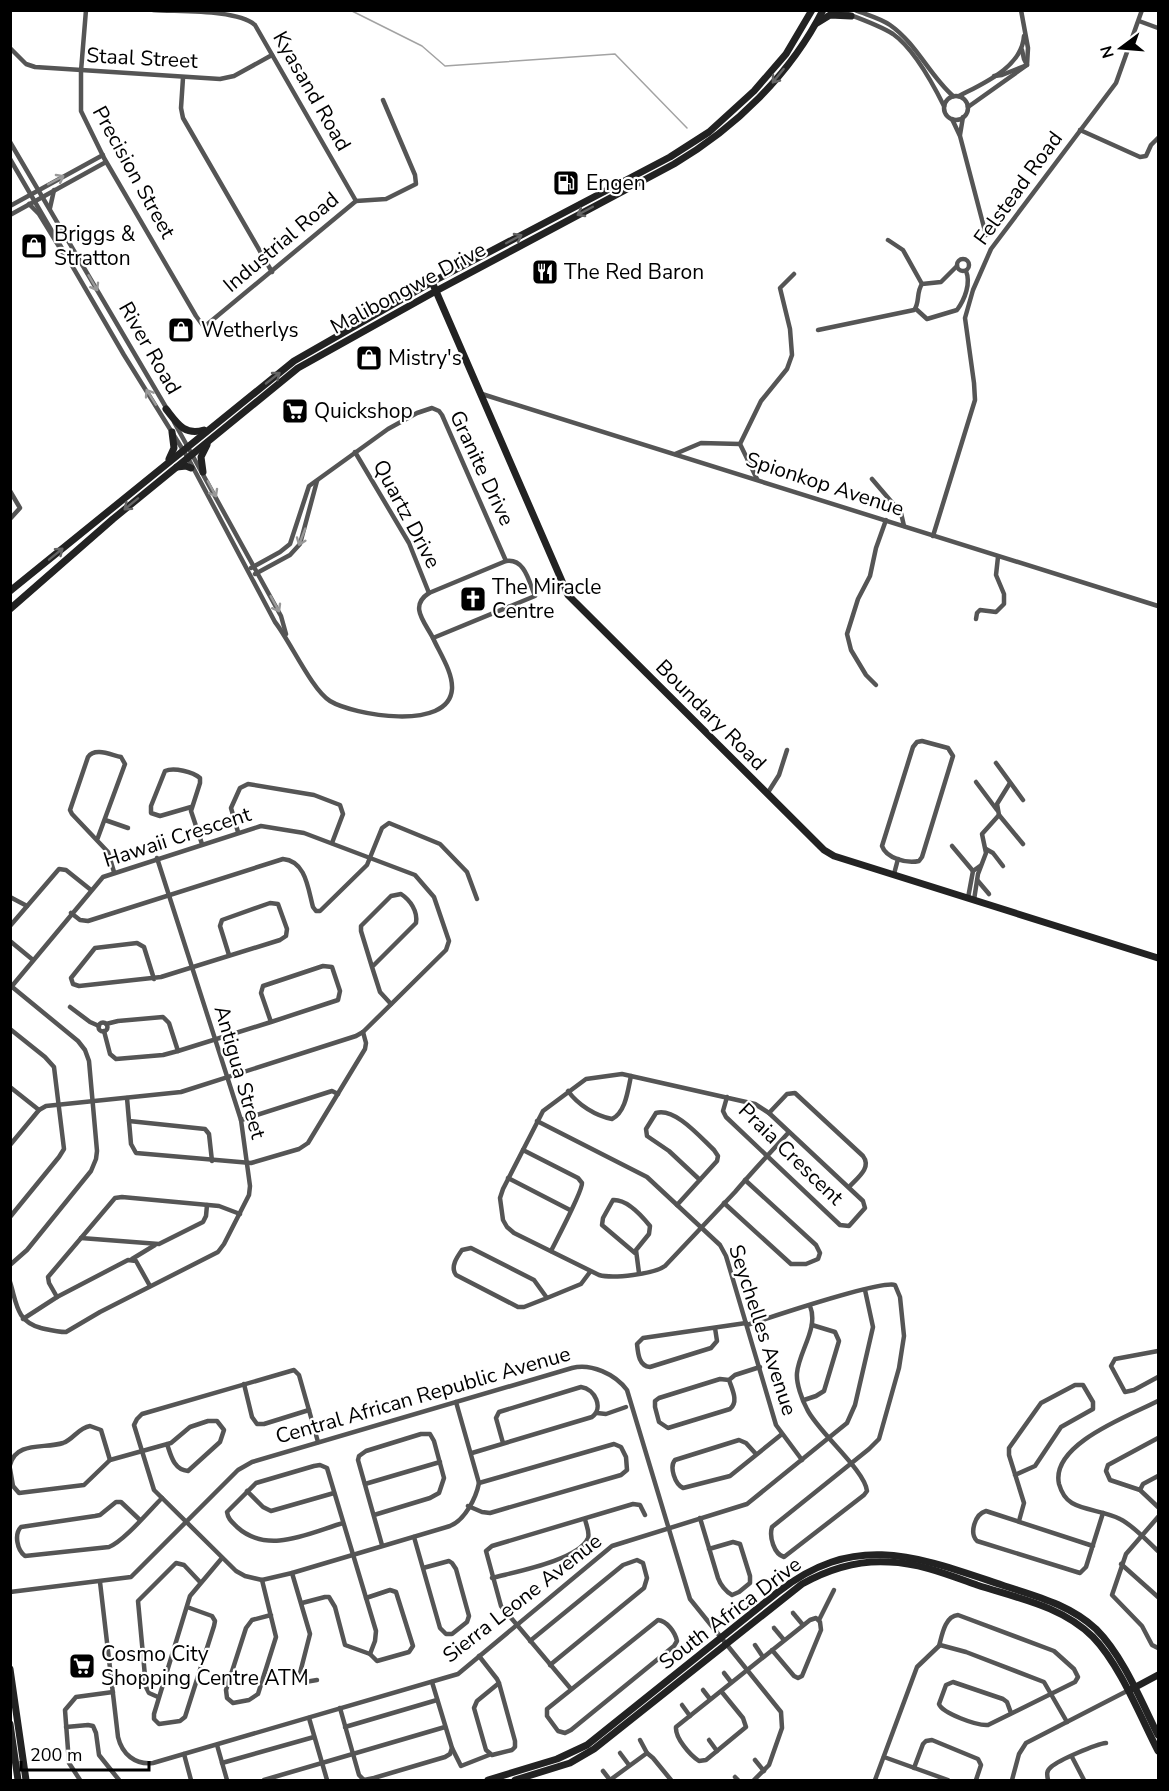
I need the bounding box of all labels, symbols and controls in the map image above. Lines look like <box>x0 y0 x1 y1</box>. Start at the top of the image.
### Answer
north arrow <box>1091 18 1151 78</box>
street label: Kyasand Road <box>266 26 358 156</box>
street label: Staal Street <box>86 41 199 75</box>
text: N <box>1095 43 1120 61</box>
one-way arrow <box>771 68 785 83</box>
street label: Precision Street <box>86 101 182 244</box>
street label: Felstead Road <box>967 125 1069 251</box>
fuel station icon: Engen <box>551 168 581 198</box>
place label: Engen <box>586 169 646 197</box>
one-way arrow <box>47 174 64 186</box>
street label: Industrial Road <box>217 185 345 299</box>
one-way arrow <box>577 206 595 218</box>
place label: Briggs & Stratton <box>54 220 136 272</box>
shop icon: Briggs & Stratton <box>19 231 49 261</box>
one-way arrow <box>505 233 523 244</box>
street label: Malibongwe Drive <box>325 235 491 341</box>
restaurant icon: The Red Baron <box>530 257 560 287</box>
place label: The Red Baron <box>564 258 704 286</box>
one-way arrow <box>88 274 100 291</box>
street label: River Road <box>112 297 188 399</box>
shop icon: Wetherlys <box>166 315 196 345</box>
place label: Wetherlys <box>201 316 299 344</box>
shop icon: Mistry's <box>354 343 384 373</box>
place label: Mistry's <box>388 344 462 372</box>
one-way arrow <box>265 372 281 385</box>
one-way arrow <box>144 389 156 406</box>
supermarket icon: Quickshop <box>280 396 310 426</box>
place label: Quickshop <box>314 397 413 425</box>
street label: Granite Drive <box>443 406 521 530</box>
street label: Spionkop Avenue <box>742 445 908 523</box>
street label: Quartz Drive <box>367 455 447 573</box>
one-way arrow <box>207 479 218 497</box>
one-way arrow <box>123 498 139 511</box>
one-way arrow <box>296 527 307 546</box>
one-way arrow <box>48 547 64 560</box>
place label: The Miracle Centre <box>492 573 602 625</box>
church icon: The Miracle Centre <box>458 584 488 614</box>
one-way arrow <box>269 595 281 612</box>
street label: Boundary Road <box>649 653 773 777</box>
street label: Hawaii Crescent <box>100 800 255 874</box>
street label: Antigua Street <box>208 1002 273 1143</box>
street label: Praia Crescent <box>732 1097 850 1212</box>
street label: Seychelles Avenue <box>722 1241 804 1419</box>
street label: Central African Republic Avenue <box>272 1339 574 1451</box>
street label: Sierra Leone Avenue <box>437 1527 607 1669</box>
street label: South Africa Drive <box>653 1550 807 1676</box>
place label: Cosmo City Shopping Centre ATM <box>101 1640 309 1692</box>
supermarket icon: Cosmo City Shopping Centre ATM <box>67 1651 97 1681</box>
scale bar <box>21 1734 148 1772</box>
text: 200 m <box>30 1743 82 1767</box>

